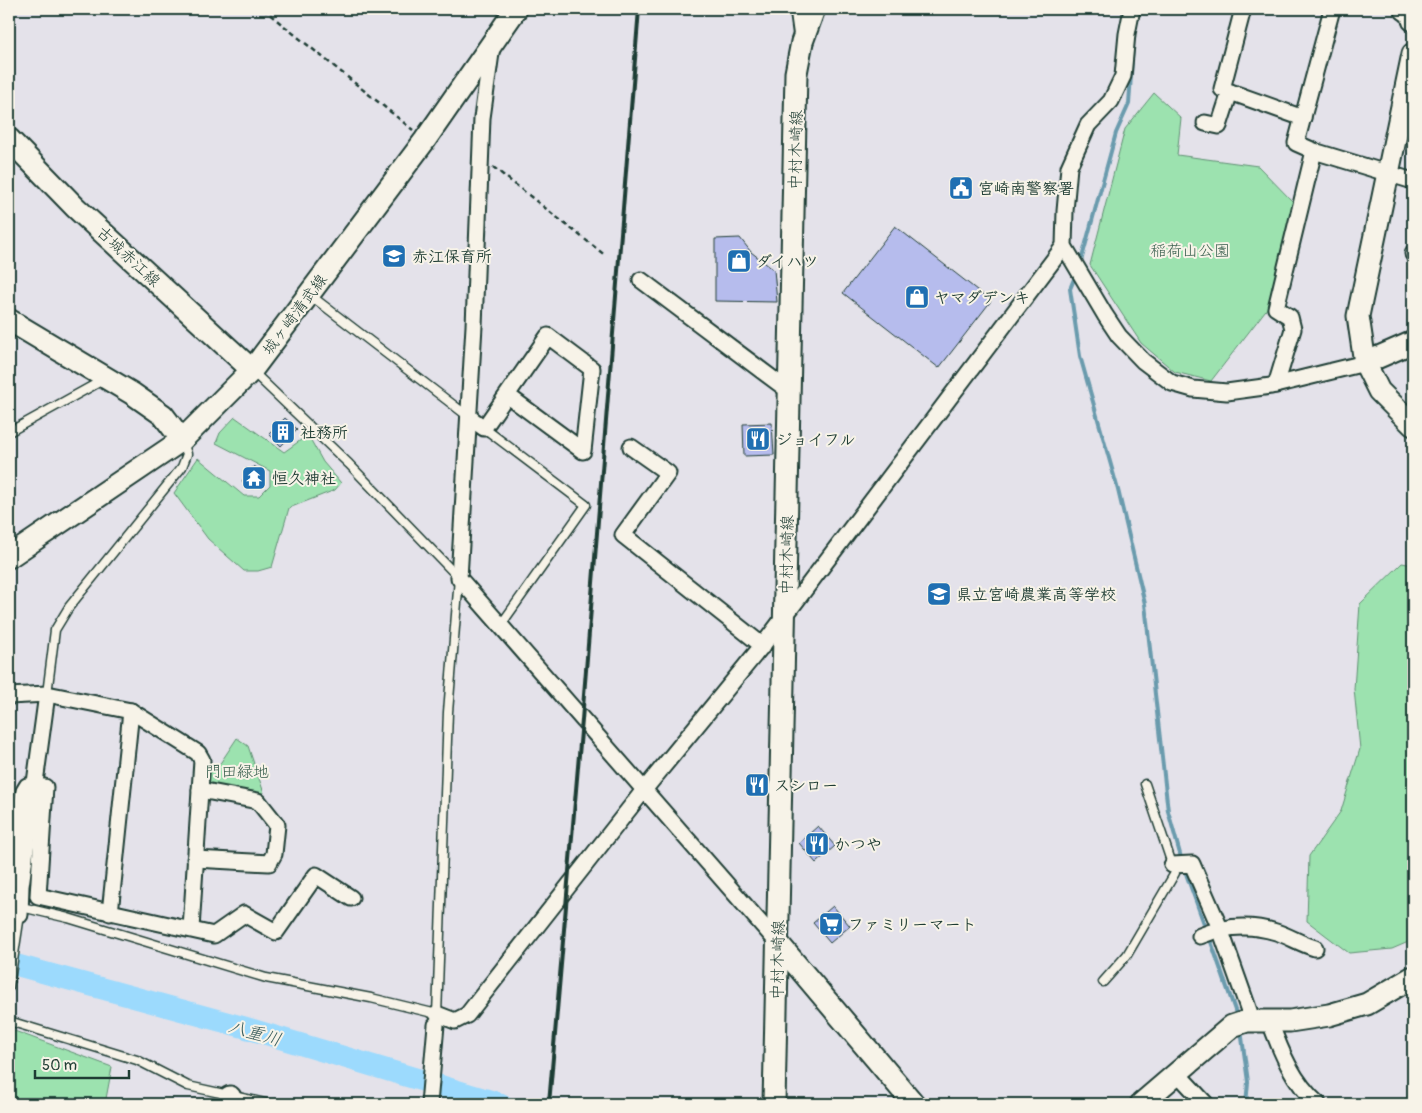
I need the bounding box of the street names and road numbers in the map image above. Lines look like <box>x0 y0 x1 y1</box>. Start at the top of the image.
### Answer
street label: 中村木崎線 <box>785 110 807 190</box>
street label: 古城赤江線 <box>92 222 164 291</box>
street label: 城ヶ崎清武線 <box>258 270 332 359</box>
street label: 中村木崎線 <box>776 515 798 595</box>
street label: 中村木崎線 <box>767 920 789 1000</box>

